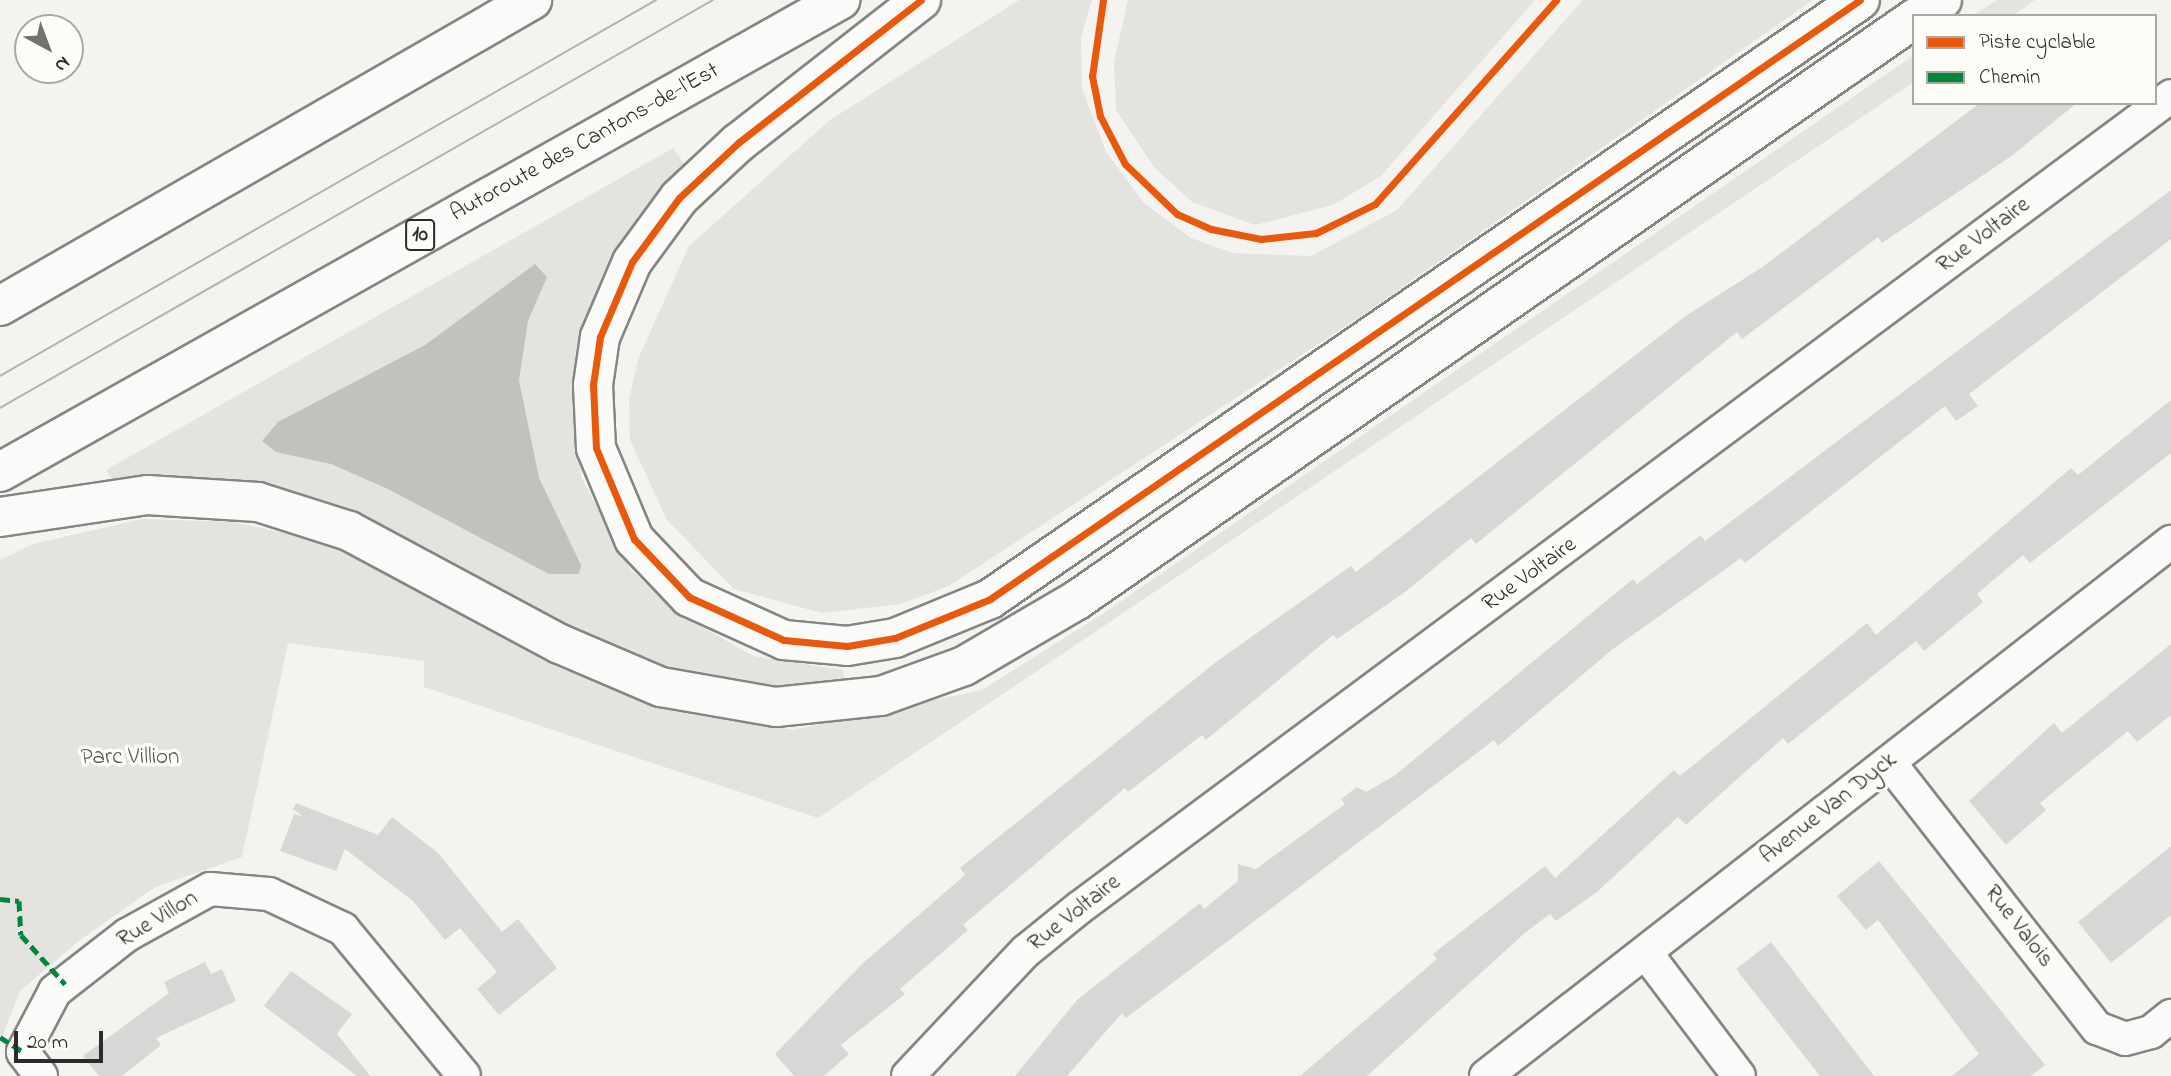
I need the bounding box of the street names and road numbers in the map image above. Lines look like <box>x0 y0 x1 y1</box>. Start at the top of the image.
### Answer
street label: Autoroute des Cantons-de-l'Est <box>446 58 724 228</box>
street label: Rue Voltaire <box>1932 192 2036 280</box>
road number: 10 <box>404 218 436 252</box>
street label: Rue Voltaire <box>1478 532 1582 618</box>
street label: Avenue Van Dyck <box>1755 747 1903 871</box>
street label: Rue Voltaire <box>1023 869 1127 959</box>
street label: Rue Valois <box>1977 880 2059 974</box>
street label: Rue Villon <box>113 885 203 955</box>

